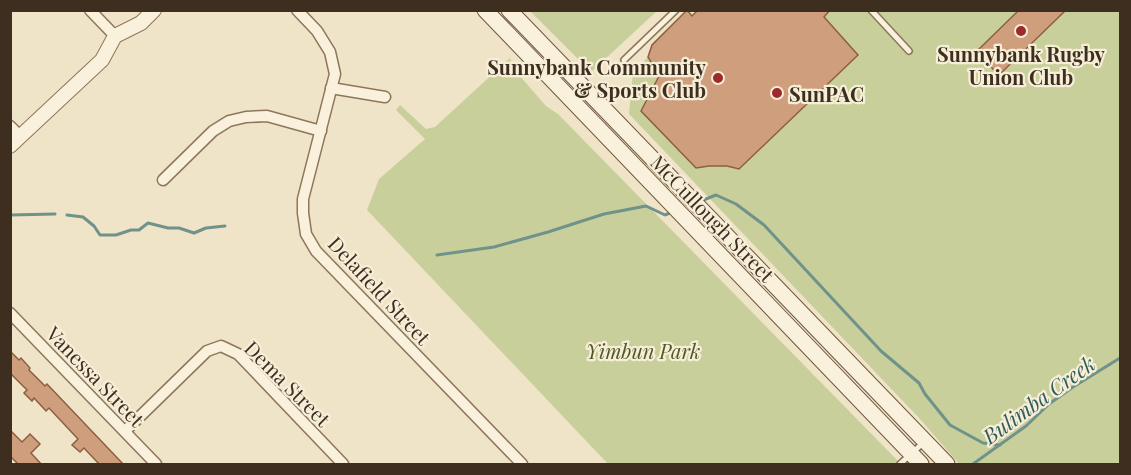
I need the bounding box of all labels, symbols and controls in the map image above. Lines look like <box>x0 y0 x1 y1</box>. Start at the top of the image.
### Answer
marker: Sunnybank Rugby Union Club <box>1014 24 1028 38</box>
place label: Sunnybank Rugby Union Club <box>937 40 1106 90</box>
place label: Sunnybank Community & Sports Club <box>487 53 707 103</box>
marker: Sunnybank Community & Sports Club <box>711 71 725 85</box>
place label: SunPAC <box>789 80 864 107</box>
marker: SunPAC <box>770 86 784 100</box>
street label: McCullough Street <box>645 149 781 288</box>
street label: Delafield Street <box>323 230 438 351</box>
street label: Vanessa Street <box>41 319 151 433</box>
street label: Dema Street <box>239 334 337 432</box>
park label: Yimbun Park <box>586 337 700 364</box>
water label: Bulimba Creek <box>975 349 1100 450</box>

